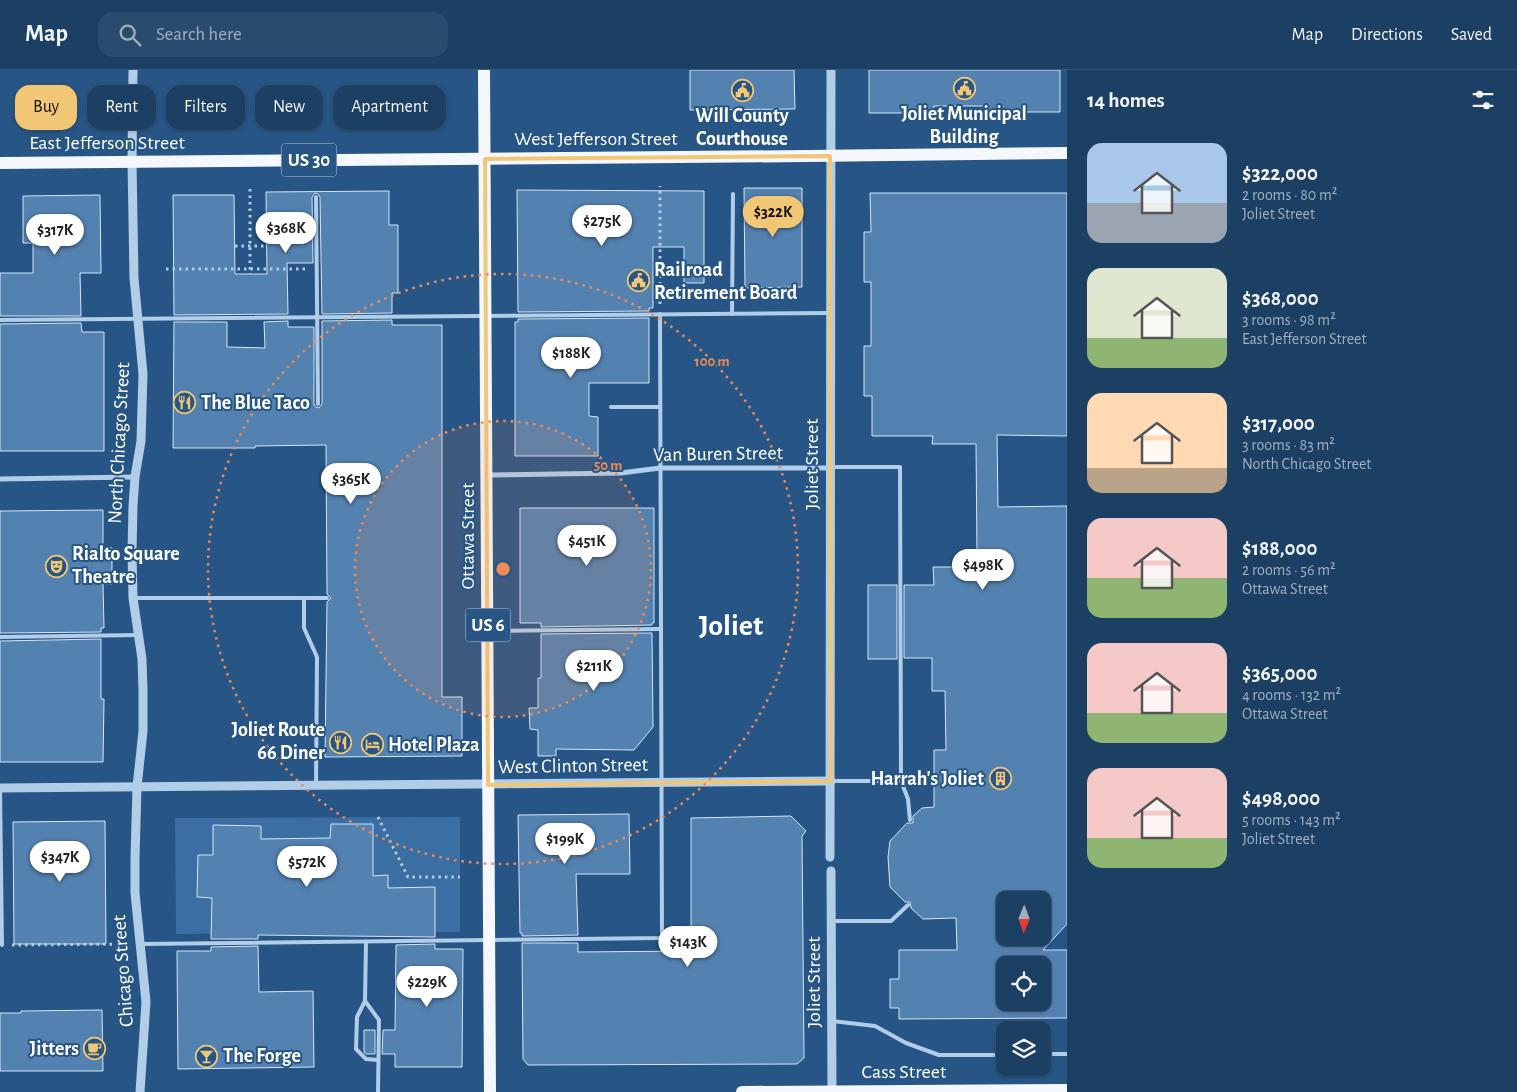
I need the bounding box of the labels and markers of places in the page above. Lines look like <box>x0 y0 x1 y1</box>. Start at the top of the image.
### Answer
public building icon: Joliet Municipal Building <box>952 76 976 100</box>
public building icon: Will County Courthouse <box>730 78 754 102</box>
place label: Joliet Municipal Building <box>901 104 1027 147</box>
place label: Will County Courthouse <box>695 106 789 149</box>
pin: $322K <box>738 196 808 238</box>
pin: $275K <box>567 204 637 247</box>
pin: $368K <box>251 212 321 254</box>
pin: $317K <box>20 214 90 256</box>
place label: Railroad Retirement Board <box>654 260 798 303</box>
public building icon: Railroad Retirement Board <box>626 269 650 293</box>
pin: $188K <box>536 336 606 379</box>
restaurant icon: The Blue Taco <box>173 391 197 415</box>
place label: The Blue Taco <box>201 393 310 413</box>
pin: $365K <box>316 462 386 505</box>
pin: $451K <box>552 524 622 567</box>
place label: Rialto Square Theatre <box>72 544 180 587</box>
pin: $498K <box>948 548 1018 591</box>
theatre icon: Rialto Square Theatre <box>44 554 68 578</box>
centre of rings <box>494 560 512 578</box>
pin: $211K <box>559 650 629 692</box>
place label: Joliet Route 66 Diner <box>232 720 325 763</box>
restaurant icon: Joliet Route 66 Diner <box>329 730 353 754</box>
hotel icon: Hotel Plaza <box>360 733 384 757</box>
place label: Hotel Plaza <box>388 735 480 755</box>
building icon: Harrah's Joliet <box>988 767 1012 791</box>
place label: Harrah's Joliet <box>870 769 984 789</box>
pin: $199K <box>530 822 600 865</box>
pin: $347K <box>25 840 95 883</box>
pin: $572K <box>272 846 342 888</box>
pin: $143K <box>653 926 723 968</box>
pin: $229K <box>392 966 462 1008</box>
cafe icon: Jitters <box>83 1037 107 1061</box>
place label: Jitters <box>30 1039 79 1059</box>
bar icon: The Forge <box>195 1044 219 1068</box>
place label: The Forge <box>223 1046 301 1066</box>

